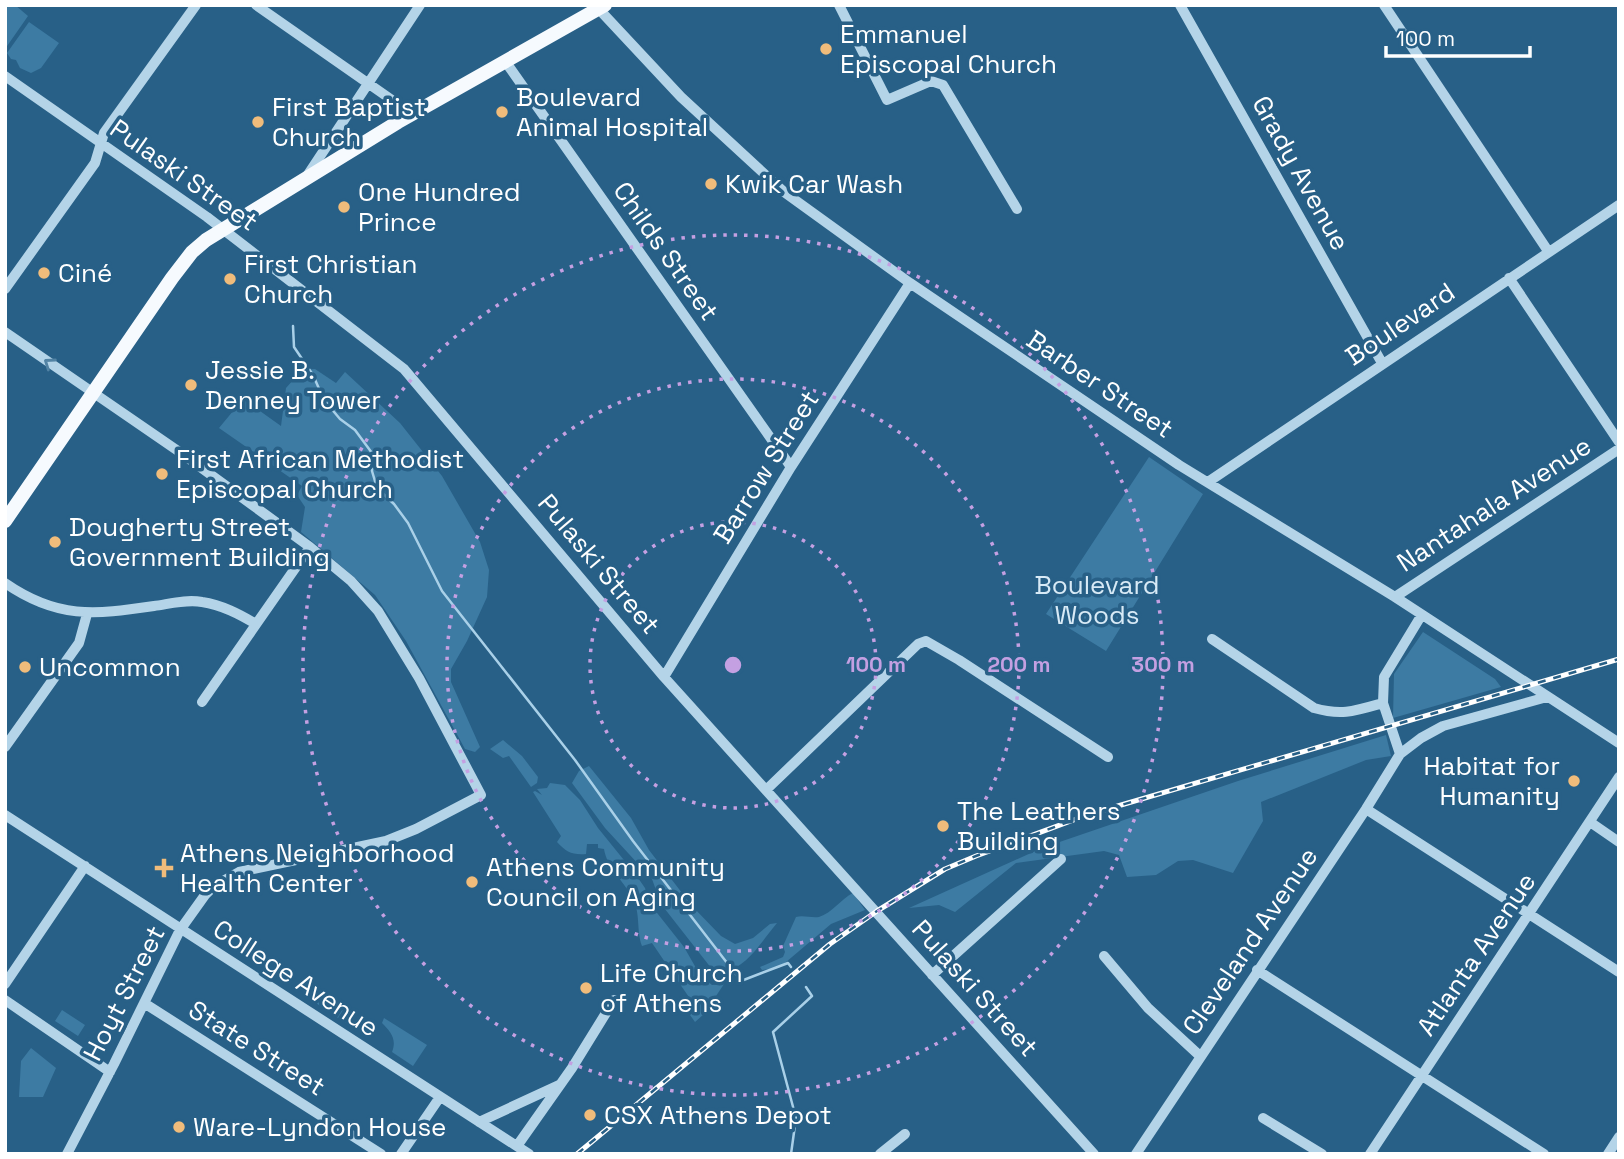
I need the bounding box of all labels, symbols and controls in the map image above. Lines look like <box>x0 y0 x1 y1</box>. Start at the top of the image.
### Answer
scale bar <box>1386 14 1530 58</box>
place label: Emmanuel Episcopal Church <box>840 17 1057 81</box>
text: 100 m <box>1396 25 1455 52</box>
marker: Emmanuel Episcopal Church <box>818 41 834 57</box>
place label: Boulevard Animal Hospital <box>516 80 708 144</box>
place label: First Baptist Church <box>272 90 426 154</box>
street label: Grady Avenue <box>1244 90 1358 256</box>
marker: Boulevard Animal Hospital <box>494 104 510 120</box>
street label: Pulaski Street <box>103 111 265 239</box>
marker: First Baptist Church <box>250 114 266 130</box>
place label: Kwik Car Wash <box>725 167 903 201</box>
place label: One Hundred Prince <box>358 175 521 239</box>
street label: Childs Street <box>606 175 726 327</box>
marker: Kwik Car Wash <box>703 176 719 192</box>
marker: One Hundred Prince <box>336 199 352 215</box>
place label: First Christian Church <box>244 247 417 311</box>
place label: Ciné <box>58 256 112 290</box>
marker: Ciné <box>36 265 52 281</box>
marker: First Christian Church <box>222 271 238 287</box>
street label: Boulevard <box>1339 275 1461 373</box>
street label: Barber Street <box>1020 322 1180 446</box>
place label: Jessie B. Denney Tower <box>205 353 381 417</box>
one-way arrow <box>44 359 57 371</box>
marker: Jessie B. Denney Tower <box>183 377 199 393</box>
street label: Barrow Street <box>705 384 827 550</box>
street label: Nantahala Avenue <box>1390 428 1598 580</box>
place label: First African Methodist Episcopal Church <box>176 442 464 506</box>
marker: First African Methodist Episcopal Church <box>154 466 170 482</box>
street label: Pulaski Street <box>530 487 668 641</box>
place label: Dougherty Street Government Building <box>69 510 330 574</box>
marker: Dougherty Street Government Building <box>47 534 63 550</box>
park label: Boulevard Woods <box>1034 568 1160 632</box>
place label: Uncommon <box>39 650 181 684</box>
text: 100 m <box>846 651 906 678</box>
text: 200 m <box>988 651 1050 678</box>
text: 300 m <box>1131 651 1195 678</box>
centre of rings <box>721 653 745 677</box>
marker: Uncommon <box>17 659 33 675</box>
place label: Habitat for Humanity <box>1423 749 1560 813</box>
marker: Habitat for Humanity <box>1566 773 1582 789</box>
place label: The Leathers Building <box>957 794 1120 858</box>
marker: The Leathers Building <box>935 818 951 834</box>
place label: Athens Neighborhood Health Center <box>180 836 455 900</box>
street label: Cleveland Avenue <box>1175 841 1325 1041</box>
place label: Athens Community Council on Aging <box>486 850 725 914</box>
marker: Athens Neighborhood Health Center <box>154 858 174 878</box>
street label: Atlanta Avenue <box>1409 866 1543 1042</box>
marker: Athens Community Council on Aging <box>464 874 480 890</box>
street label: College Avenue <box>207 912 385 1044</box>
street label: Pulaski Street <box>905 912 1045 1064</box>
street label: Hoyt Street <box>75 920 173 1066</box>
place label: Life Church of Athens <box>600 956 743 1020</box>
marker: Life Church of Athens <box>578 980 594 996</box>
street label: State Street <box>182 993 332 1103</box>
place label: CSX Athens Depot <box>604 1098 832 1132</box>
marker: CSX Athens Depot <box>582 1107 598 1123</box>
place label: Ware-Lyndon House <box>193 1110 447 1144</box>
marker: Ware-Lyndon House <box>171 1119 187 1135</box>

